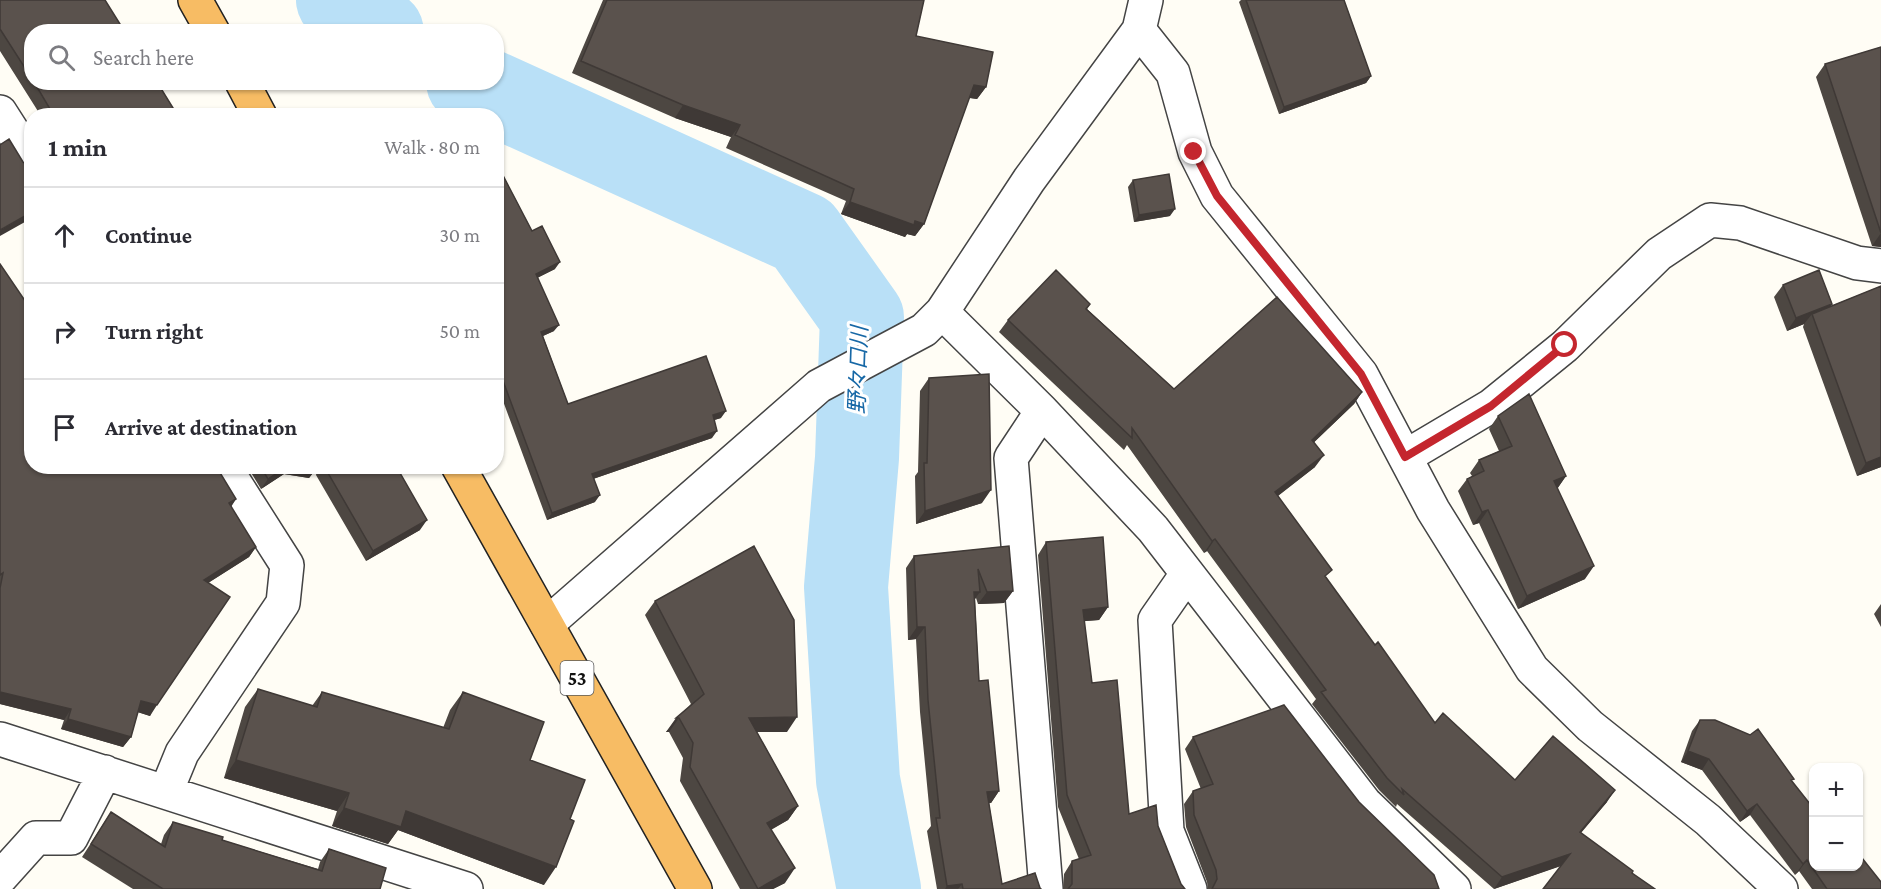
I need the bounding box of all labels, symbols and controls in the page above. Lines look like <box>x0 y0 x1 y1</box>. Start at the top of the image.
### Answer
search box <box>24 24 504 90</box>
icon: search <box>45 41 78 74</box>
text: Search here <box>93 45 194 70</box>
text: 1 min <box>48 133 107 162</box>
text: Walk · 80 m <box>384 136 480 158</box>
route end <box>1180 138 1206 164</box>
icon: ahead <box>48 219 81 252</box>
text: Continue <box>105 223 192 248</box>
text: 30 m <box>439 224 480 246</box>
icon: right <box>48 315 81 348</box>
text: Turn right <box>105 319 203 344</box>
text: 50 m <box>439 320 480 342</box>
water label: 野々口川 <box>844 324 872 414</box>
route start <box>1551 331 1577 357</box>
icon: arrive <box>48 411 81 444</box>
text: Arrive at destination <box>105 415 297 440</box>
road number: 53 <box>560 661 594 695</box>
map controls <box>1809 763 1863 871</box>
button: + <box>1809 763 1863 817</box>
button: − <box>1809 817 1863 871</box>

